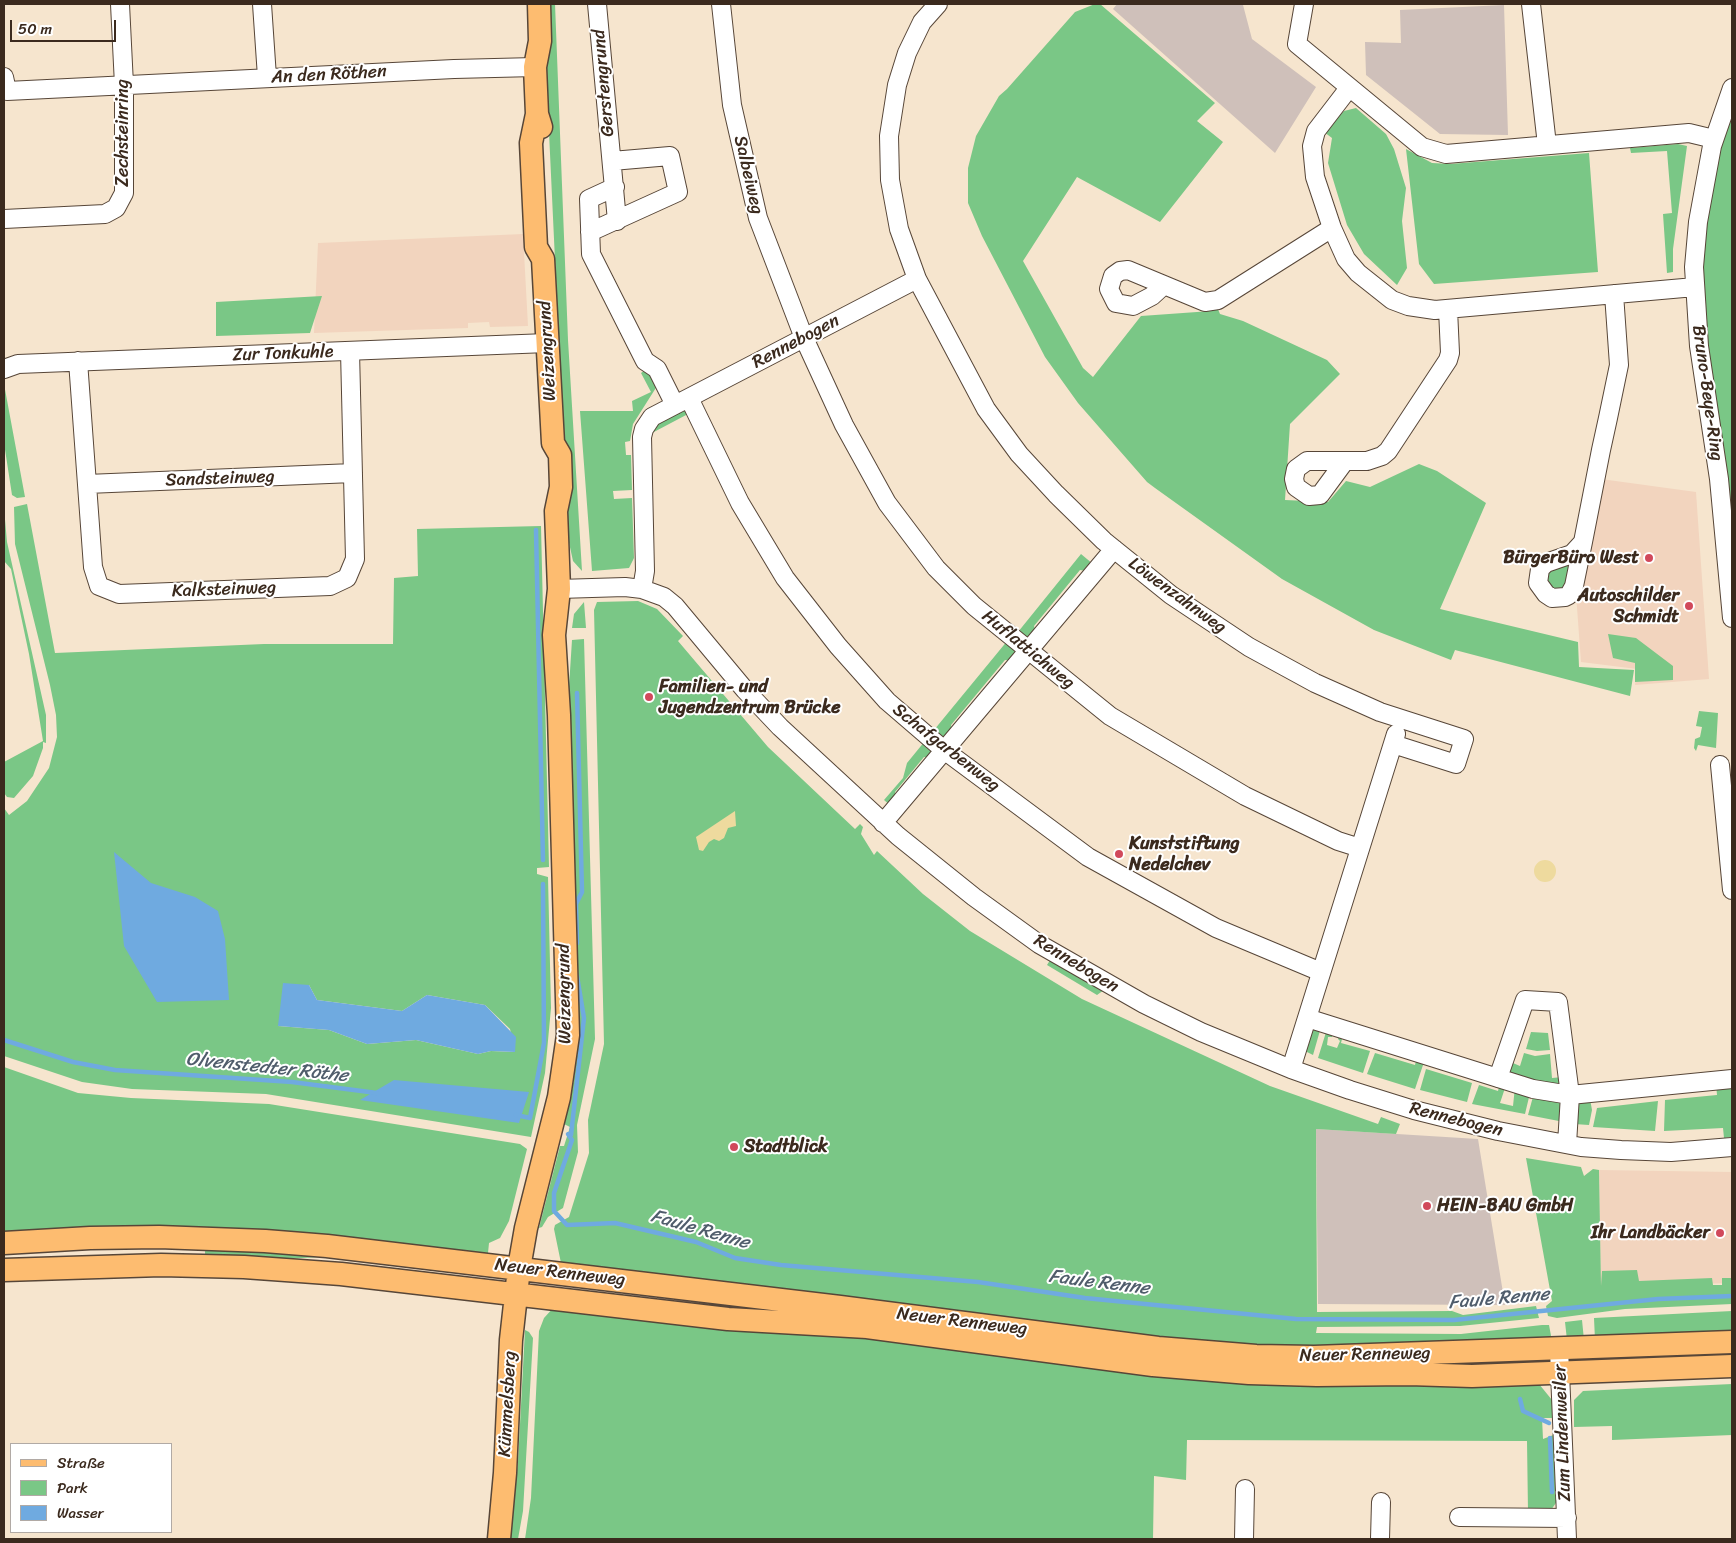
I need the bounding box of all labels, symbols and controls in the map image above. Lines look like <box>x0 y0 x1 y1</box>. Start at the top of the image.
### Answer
scale bar <box>12 10 119 42</box>
text: 50 m <box>18 16 52 42</box>
street label: Gerstengrund <box>589 28 619 138</box>
street label: An den Röthen <box>271 61 387 89</box>
street label: Zechsteinring <box>112 79 134 187</box>
street label: Salbeiweg <box>728 134 768 216</box>
street label: Weizengrund <box>535 300 561 402</box>
street label: Rennebogen <box>749 310 843 374</box>
street label: Bruno-Beye-Ring <box>1687 324 1727 462</box>
street label: Zur Tonkuhle <box>232 341 334 367</box>
street label: Sandsteinweg <box>165 466 275 492</box>
place label: BürgerBüro West <box>1503 547 1639 569</box>
marker: BürgerBüro West <box>1643 552 1655 564</box>
street label: Löwenzahnweg <box>1124 553 1230 639</box>
street label: Kalksteinweg <box>171 577 277 603</box>
place label: Autoschilder Schmidt <box>1578 585 1679 628</box>
marker: Autoschilder Schmidt <box>1683 600 1695 612</box>
street label: Huflattichweg <box>977 606 1079 694</box>
place label: Familien- und Jugendzentrum Brücke <box>659 676 841 719</box>
marker: Familien- und Jugendzentrum Brücke <box>643 691 655 703</box>
street label: Schafgarbenweg <box>888 699 1004 797</box>
place label: Kunststiftung Nedelchev <box>1129 833 1240 876</box>
marker: Kunststiftung Nedelchev <box>1113 848 1125 860</box>
street label: Rennebogen <box>1030 930 1122 998</box>
street label: Weizengrund <box>553 944 577 1044</box>
water label: Olvenstedter Röthe <box>185 1048 349 1088</box>
street label: Rennebogen <box>1407 1098 1505 1142</box>
place label: Stadtblick <box>744 1136 827 1158</box>
marker: Stadtblick <box>728 1141 740 1153</box>
place label: HEIN-BAU GmbH <box>1437 1195 1574 1217</box>
marker: HEIN-BAU GmbH <box>1421 1200 1433 1212</box>
water label: Faule Renne <box>648 1205 752 1255</box>
place label: Ihr Landbäcker <box>1591 1222 1710 1244</box>
marker: Ihr Landbäcker <box>1714 1227 1726 1239</box>
street label: Neuer Renneweg <box>494 1254 626 1292</box>
water label: Faule Renne <box>1047 1266 1151 1300</box>
water label: Faule Renne <box>1448 1283 1550 1315</box>
street label: Neuer Renneweg <box>896 1303 1028 1341</box>
street label: Neuer Renneweg <box>1299 1343 1431 1367</box>
street label: Kümmelsberg <box>494 1350 522 1458</box>
street label: Zum Lindenweiler <box>1550 1364 1576 1502</box>
legend <box>10 1443 172 1533</box>
text: Straße <box>57 1450 105 1476</box>
text: Park <box>57 1475 88 1501</box>
text: Wasser <box>57 1500 104 1526</box>

